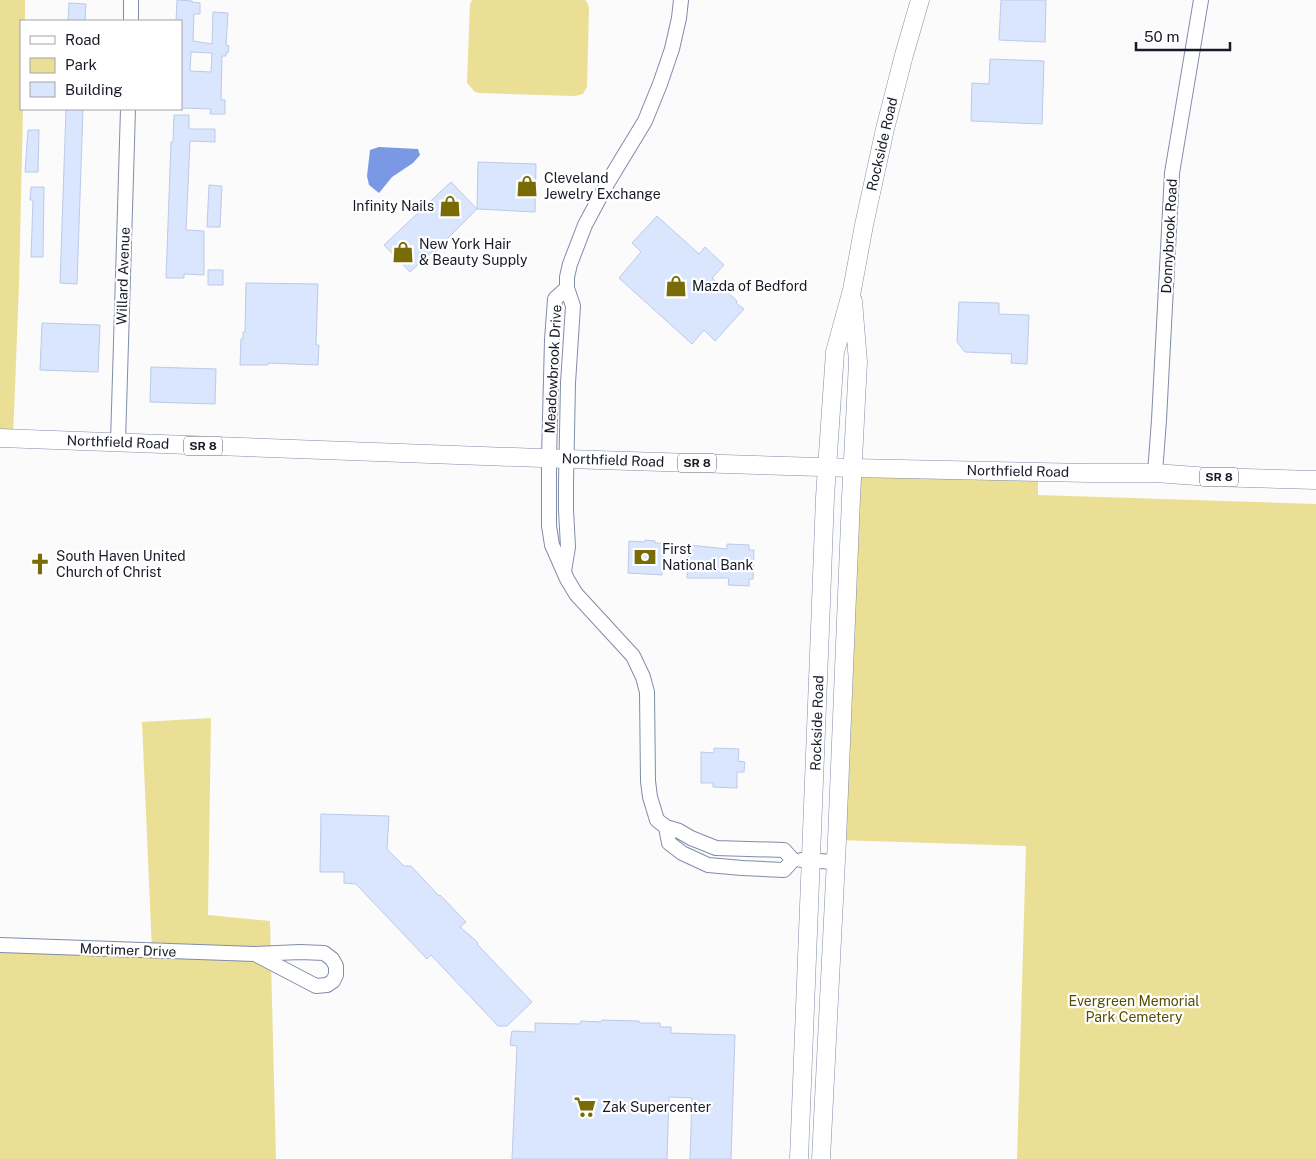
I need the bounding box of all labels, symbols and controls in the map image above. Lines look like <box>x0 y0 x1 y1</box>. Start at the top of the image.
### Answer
legend <box>20 20 182 110</box>
scale bar <box>1136 20 1230 52</box>
text: 50 m <box>1144 28 1179 45</box>
text: Road <box>65 31 101 48</box>
text: Park <box>65 56 97 73</box>
text: Building <box>65 81 123 98</box>
street label: Rockside Road <box>863 96 901 192</box>
place label: Cleveland Jewelry Exchange <box>544 170 661 202</box>
shop icon: Cleveland Jewelry Exchange <box>514 173 540 199</box>
street label: Donnybrook Road <box>1158 178 1180 294</box>
shop icon: Infinity Nails <box>437 193 463 219</box>
place label: Infinity Nails <box>352 198 434 214</box>
street label: Willard Avenue <box>113 227 133 325</box>
place label: New York Hair & Beauty Supply <box>419 236 528 268</box>
shop icon: New York Hair & Beauty Supply <box>390 239 416 265</box>
shop icon: Mazda of Bedford <box>663 273 689 299</box>
place label: Mazda of Bedford <box>692 278 807 294</box>
street label: Meadowbrook Drive <box>542 304 564 434</box>
street label: Northfield Road <box>66 432 170 452</box>
road number: SR 8 <box>184 436 222 456</box>
street label: Northfield Road <box>561 450 665 470</box>
road number: SR 8 <box>678 453 716 472</box>
street label: Northfield Road <box>967 462 1069 480</box>
road number: SR 8 <box>1200 468 1238 487</box>
place label: First National Bank <box>662 541 753 573</box>
bank icon: First National Bank <box>632 544 658 570</box>
place label: South Haven United Church of Christ <box>56 548 186 580</box>
church icon: South Haven United Church of Christ <box>27 551 53 577</box>
street label: Rockside Road <box>807 675 827 771</box>
street label: Mortimer Drive <box>79 940 177 960</box>
park label: Evergreen Memorial Park Cemetery <box>1068 993 1200 1025</box>
supermarket icon: Zak Supercenter <box>572 1094 598 1120</box>
place label: Zak Supercenter <box>602 1099 711 1115</box>

